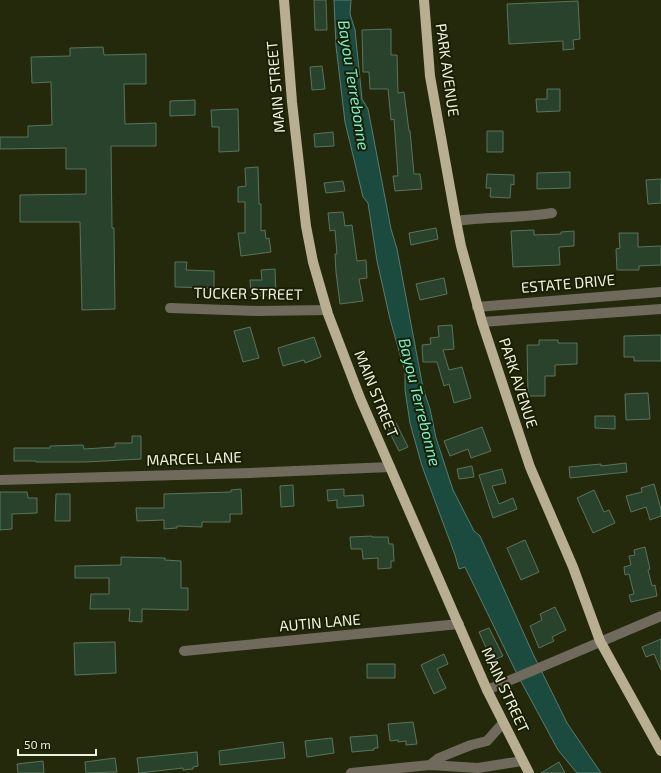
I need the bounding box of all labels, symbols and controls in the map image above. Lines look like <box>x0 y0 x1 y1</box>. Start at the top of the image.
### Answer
water label: Bayou Terrebonne <box>334 18 374 152</box>
street label: PARK AVENUE <box>433 22 463 118</box>
street label: MAIN STREET <box>262 40 288 134</box>
street label: ESTATE DRIVE <box>520 270 616 296</box>
street label: TUCKER STREET <box>193 283 303 303</box>
street label: PARK AVENUE <box>496 335 542 430</box>
water label: Bayou Terrebonne <box>394 336 446 469</box>
street label: MAIN STREET <box>351 347 403 440</box>
street label: MARCEL LANE <box>146 447 242 469</box>
street label: AUTIN LANE <box>278 609 361 635</box>
street label: MAIN STREET <box>478 644 534 735</box>
scale bar <box>18 731 96 757</box>
text: 50 m <box>24 737 51 751</box>

